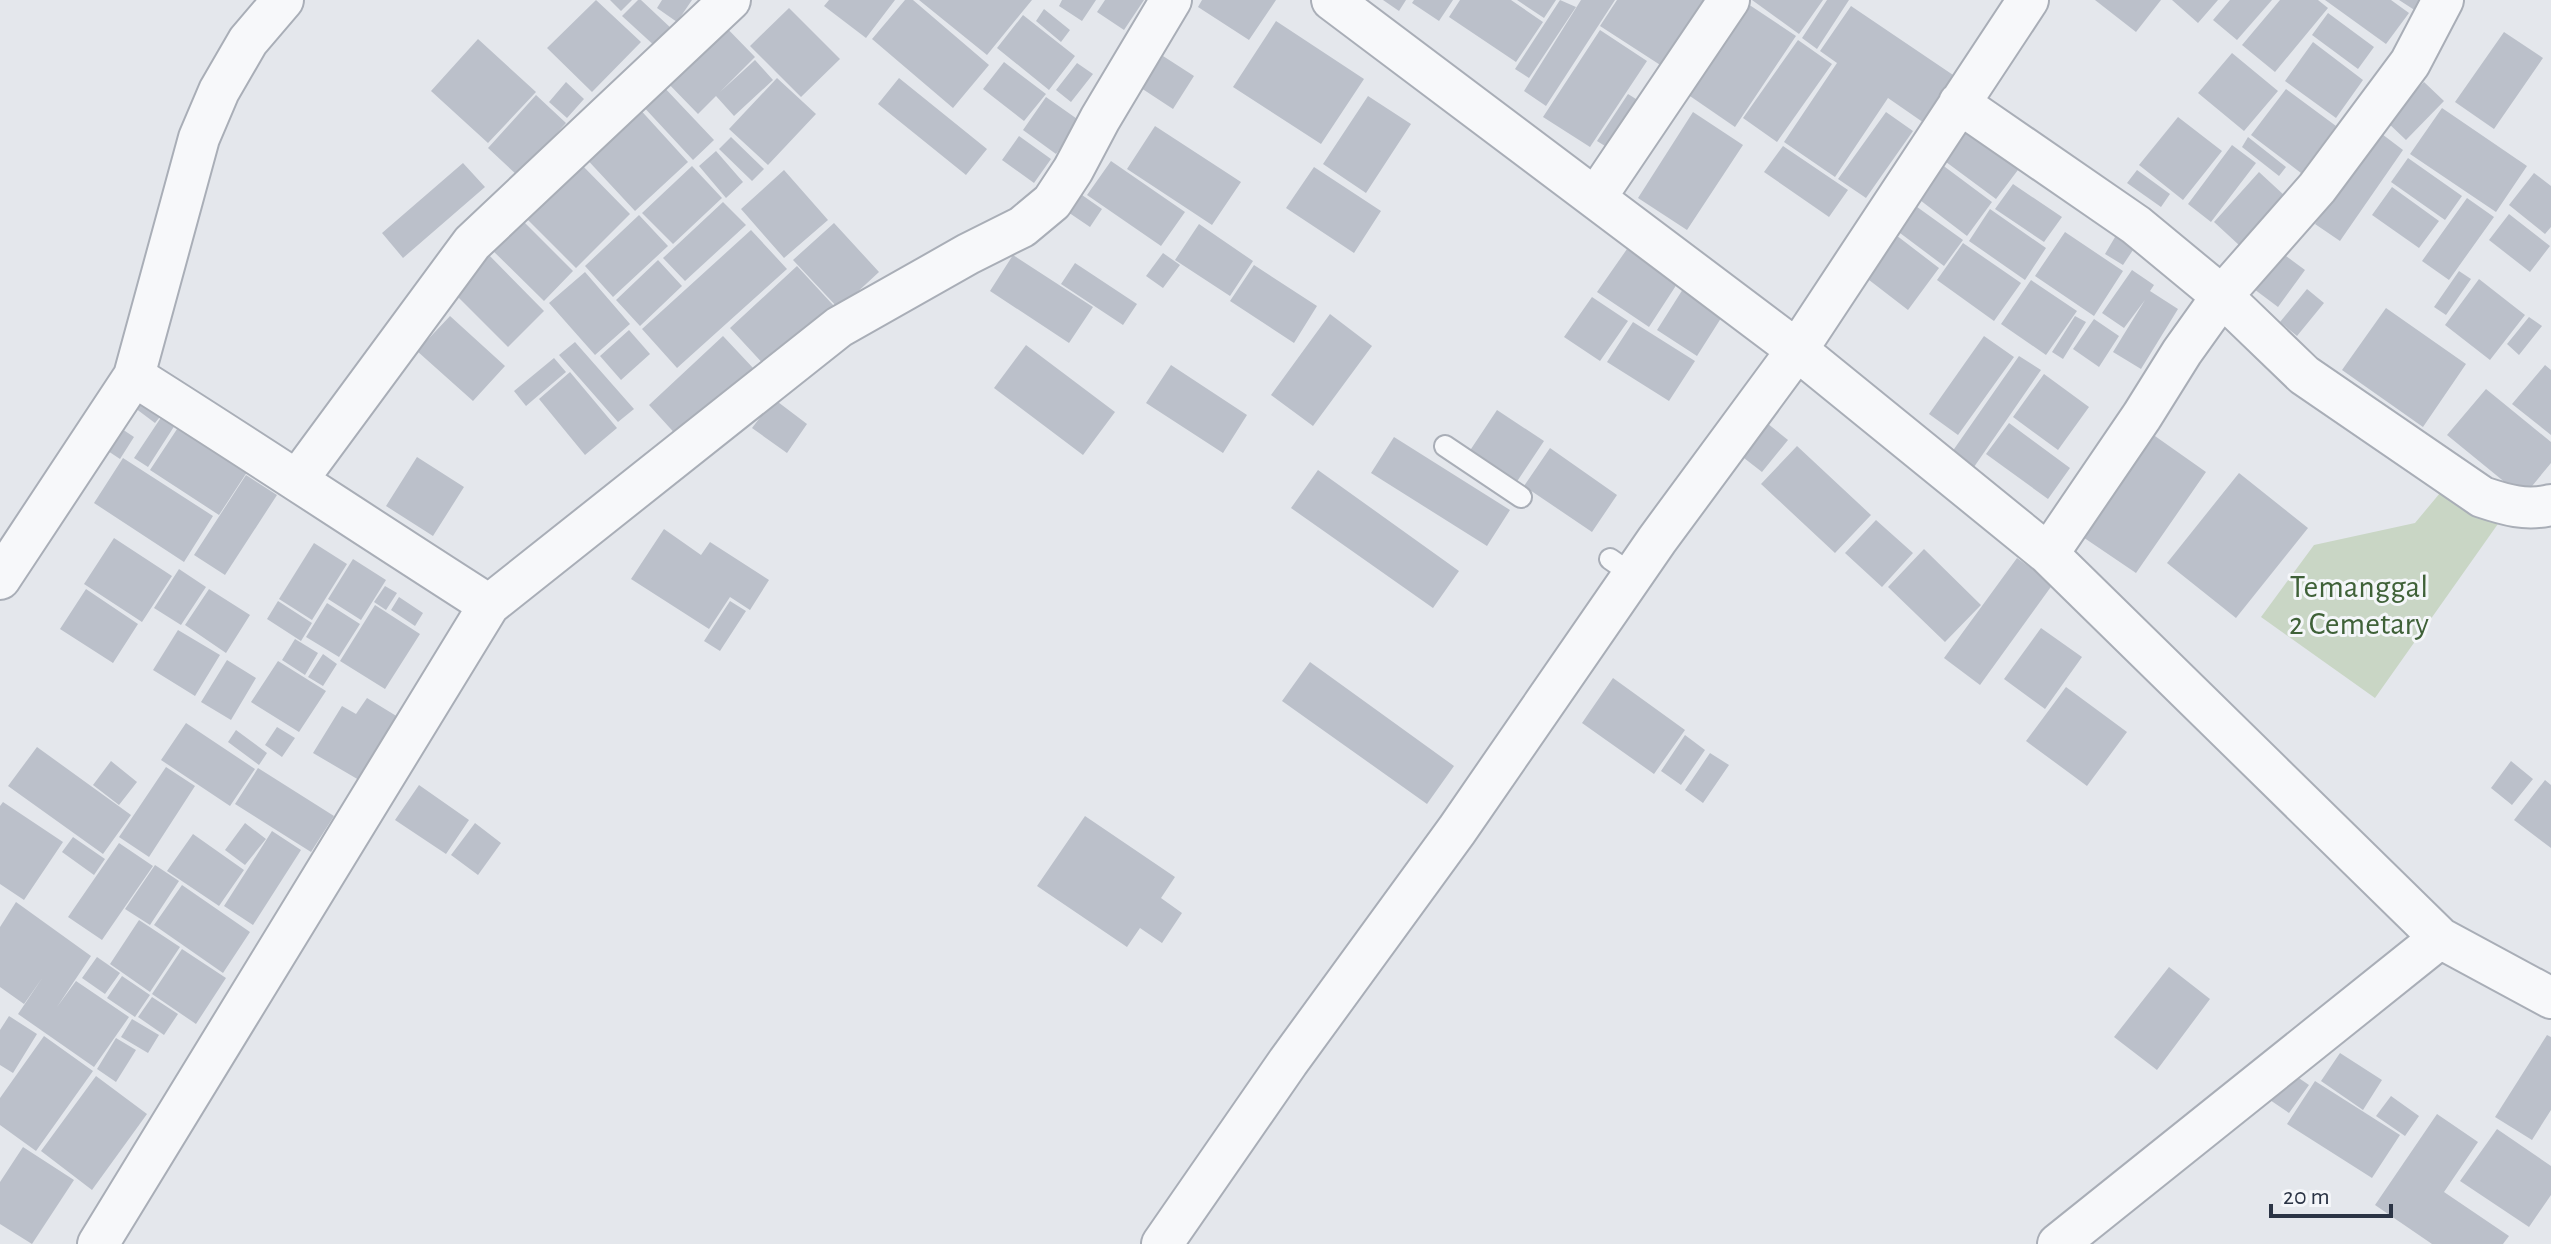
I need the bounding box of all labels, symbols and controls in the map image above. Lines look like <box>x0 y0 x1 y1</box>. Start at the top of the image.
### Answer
park label: Temanggal 2 Cemetary <box>2289 571 2429 640</box>
scale bar <box>2271 1168 2391 1218</box>
text: 20 m <box>2283 1185 2330 1209</box>

